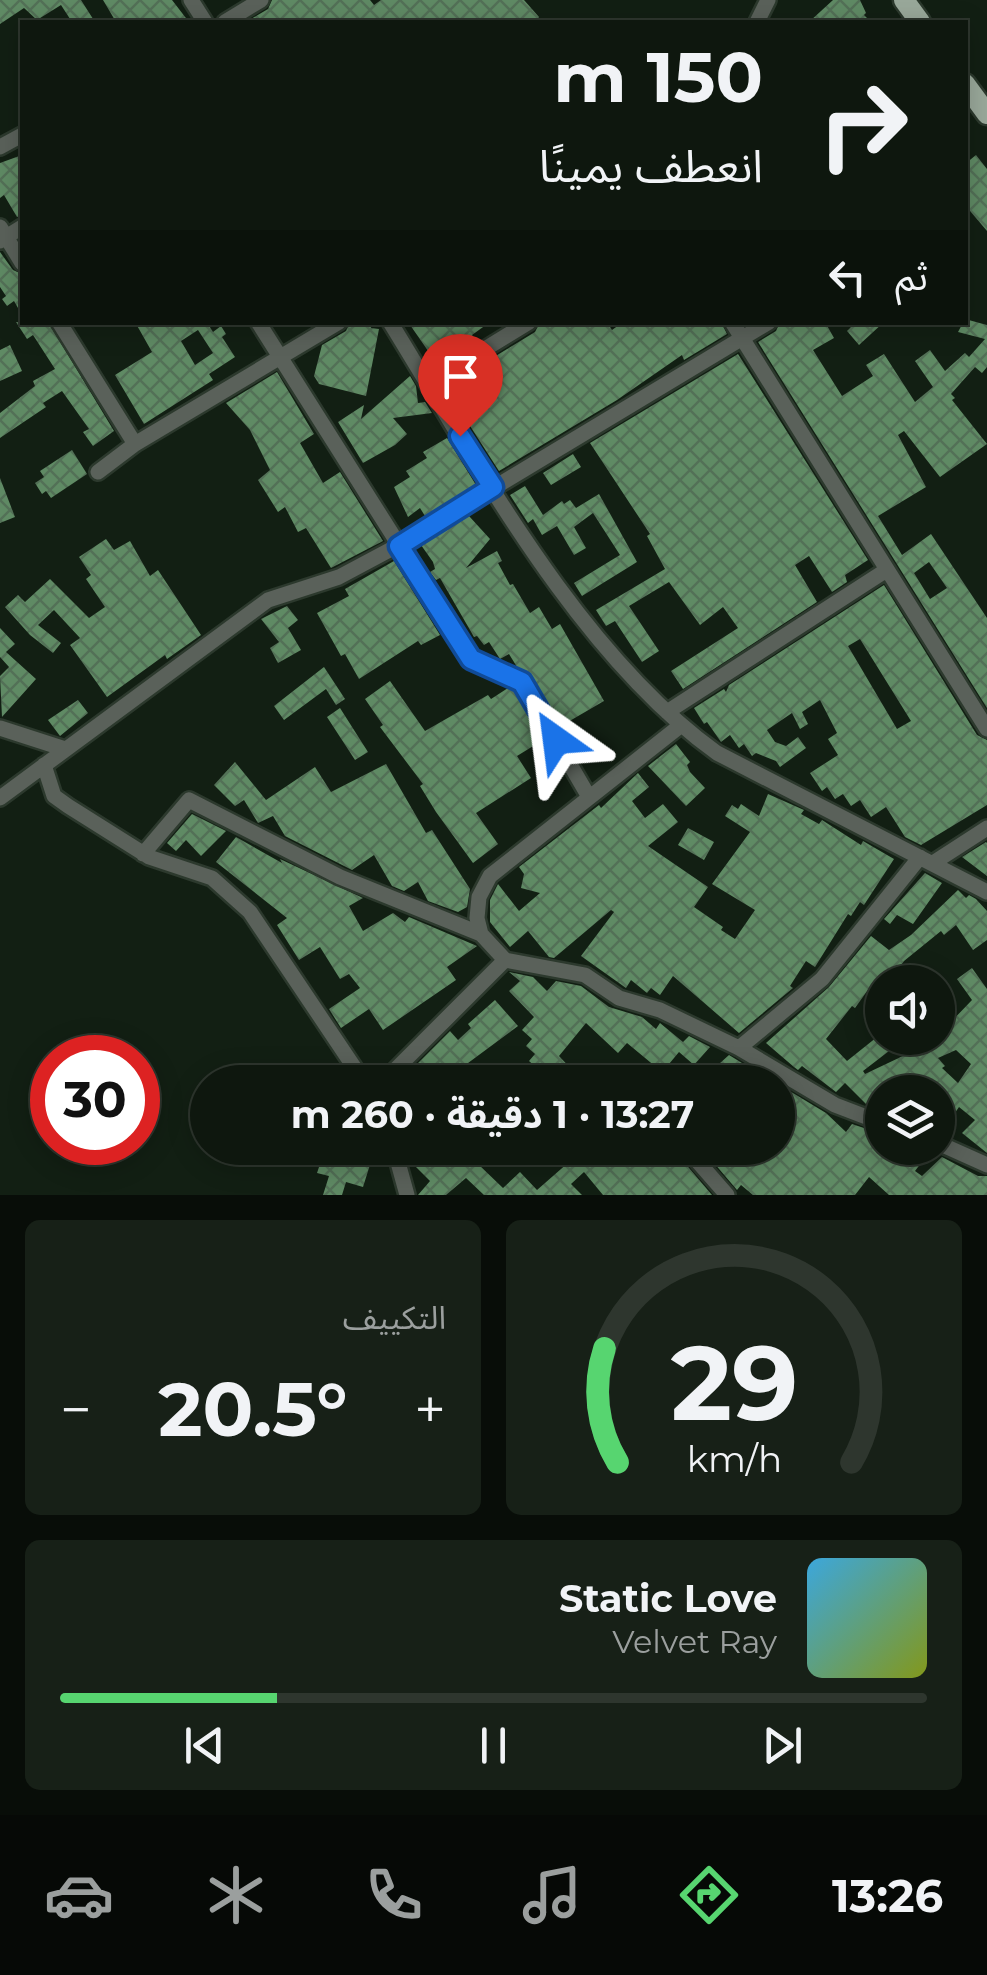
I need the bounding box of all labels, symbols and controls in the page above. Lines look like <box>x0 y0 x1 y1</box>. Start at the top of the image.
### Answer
text: 150 m <box>553 34 763 120</box>
icon: right <box>798 60 928 190</box>
text: انعطف يمينًا <box>539 138 763 193</box>
icon: left <box>820 250 875 305</box>
text: ثم <box>895 253 928 300</box>
pin <box>418 334 503 437</box>
icon: arrive <box>433 349 488 404</box>
position arrow <box>504 688 608 792</box>
map controls <box>865 965 955 1165</box>
button: sound <box>865 965 955 1055</box>
speed limit sign: 30 <box>30 1035 160 1165</box>
button: layers <box>865 1075 955 1165</box>
text: 13:27 · 1 دقيقة · 260 m <box>291 1091 694 1138</box>
text: التكييف <box>343 1298 446 1337</box>
text: 29 <box>670 1319 798 1446</box>
text: 20.5° <box>158 1363 348 1455</box>
text: − <box>60 1376 92 1443</box>
text: + <box>414 1376 446 1443</box>
text: km/h <box>686 1437 782 1481</box>
text: Static Love <box>559 1575 777 1622</box>
text: Velvet Ray <box>612 1622 777 1661</box>
icon: previous <box>177 1718 232 1773</box>
icon: pause <box>466 1718 521 1773</box>
icon: next <box>755 1718 810 1773</box>
icon: car <box>44 1860 114 1930</box>
icon: climate <box>201 1860 271 1930</box>
icon: phone <box>359 1860 429 1930</box>
icon: music <box>517 1860 587 1930</box>
icon: directions <box>674 1860 744 1930</box>
text: 13:26 <box>832 1868 943 1923</box>

